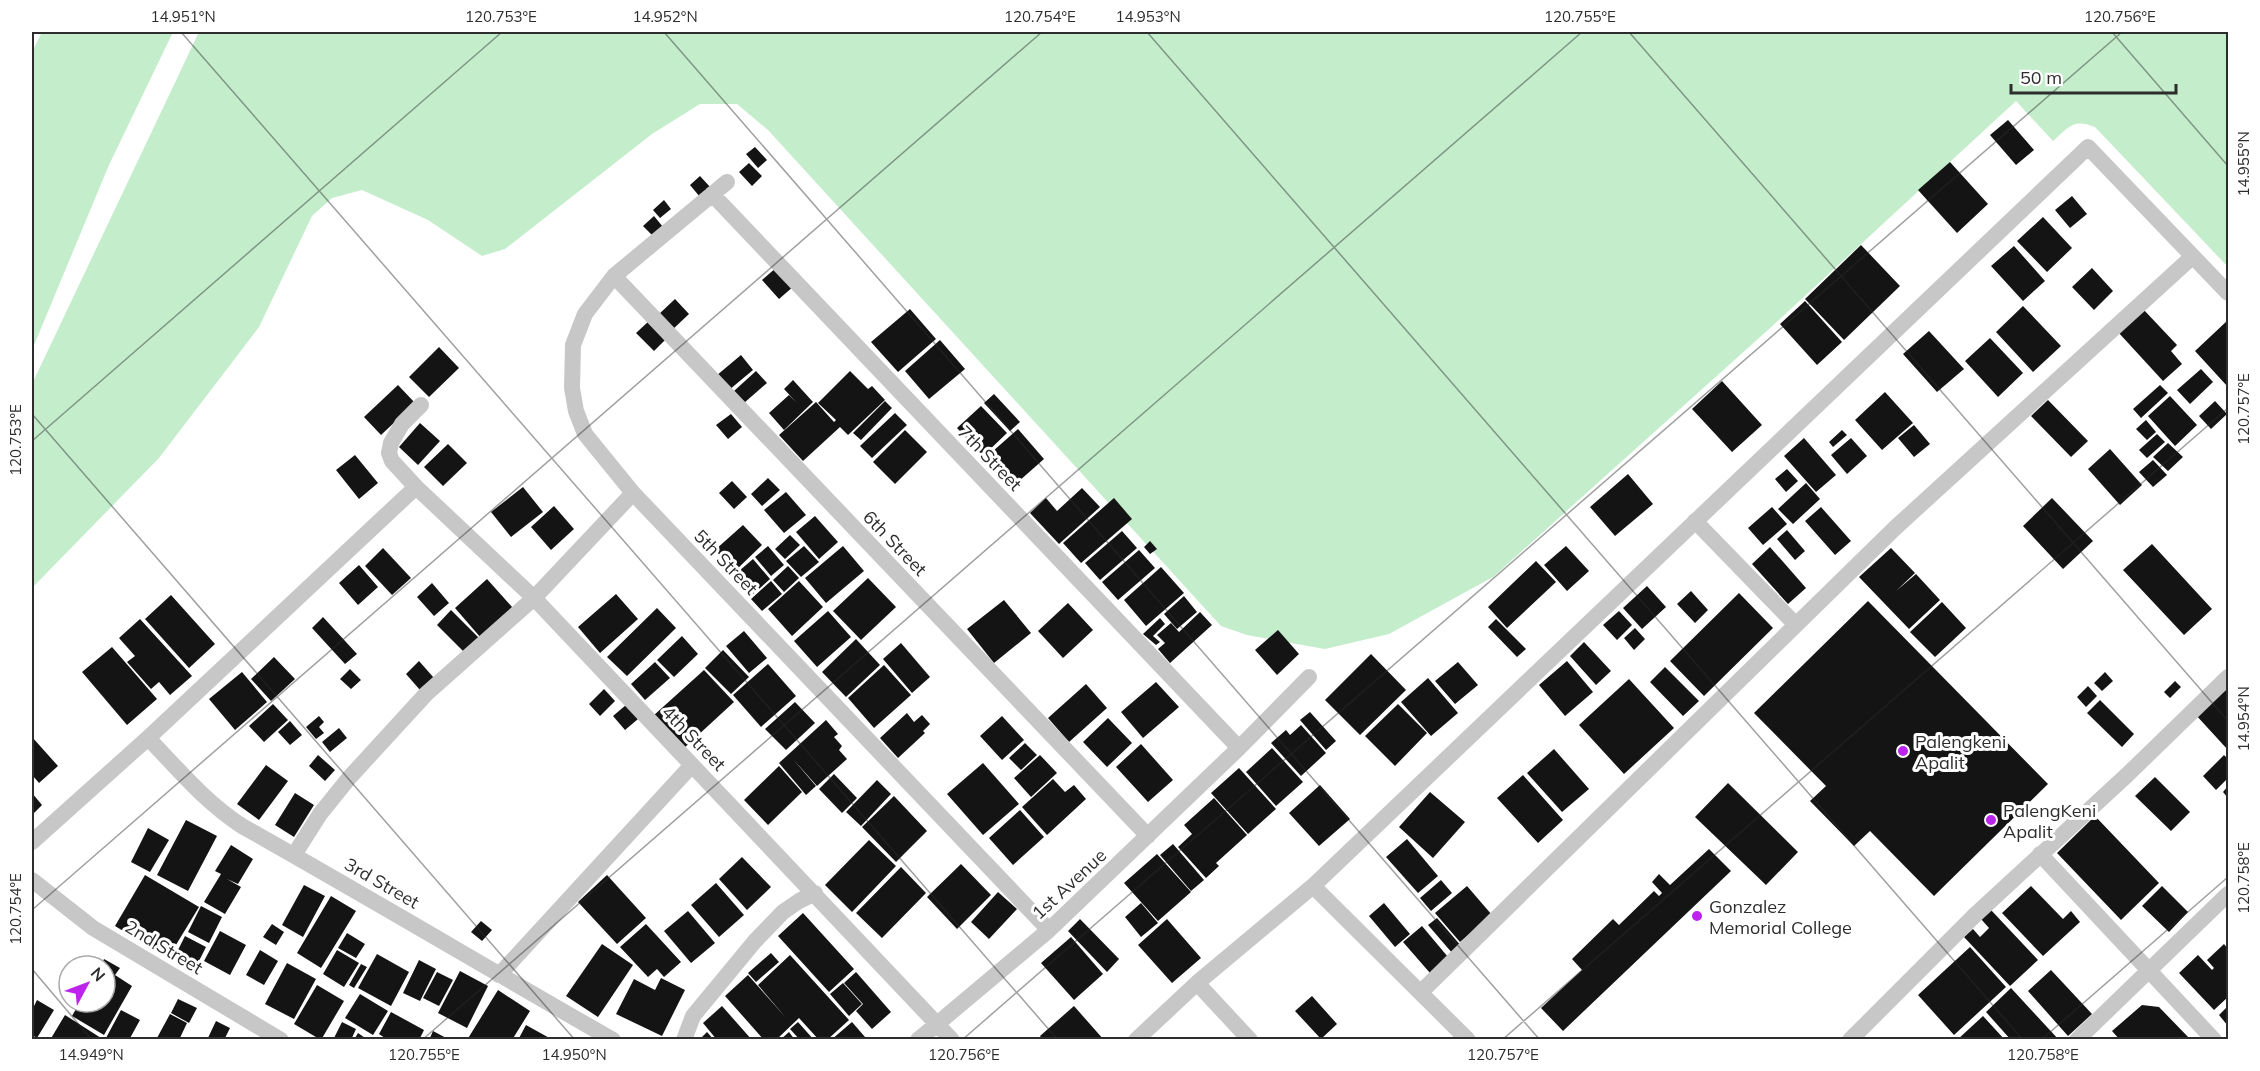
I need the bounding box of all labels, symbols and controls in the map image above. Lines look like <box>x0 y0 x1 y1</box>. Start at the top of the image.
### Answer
text: 14.951°N <box>150 7 216 26</box>
text: 120.753°E <box>465 7 537 26</box>
text: 14.952°N <box>632 7 698 26</box>
text: 120.754°E <box>1004 7 1076 26</box>
text: 14.953°N <box>1115 7 1181 26</box>
text: 120.755°E <box>1544 7 1616 26</box>
text: 120.756°E <box>2084 7 2156 26</box>
scale bar <box>2011 57 2176 95</box>
text: 50 m <box>2020 66 2062 89</box>
text: 14.955°N <box>2234 131 2253 197</box>
text: 120.757°E <box>2234 373 2253 445</box>
text: 120.753°E <box>6 404 25 476</box>
street label: 7th Street <box>953 420 1027 496</box>
street label: 6th Street <box>858 505 932 581</box>
street label: 5th Street <box>689 524 763 600</box>
text: 14.954°N <box>2234 686 2253 752</box>
street label: 4th Street <box>657 700 731 776</box>
place label: Palengkeni Apalit <box>1915 730 2006 774</box>
marker: Palengkeni Apalit <box>1896 744 1910 758</box>
place label: PalengKeni Apalit <box>2003 799 2096 843</box>
marker: PalengKeni Apalit <box>1984 813 1998 827</box>
text: 120.758°E <box>2234 842 2253 914</box>
street label: 1st Avenue <box>1027 844 1111 924</box>
street label: 3rd Street <box>341 852 423 914</box>
text: 120.754°E <box>6 873 25 945</box>
place label: Gonzalez Memorial College <box>1709 895 1852 939</box>
marker: Gonzalez Memorial College <box>1690 909 1704 923</box>
street label: 2nd Street <box>121 915 207 979</box>
north arrow <box>57 954 117 1014</box>
text: N <box>87 963 110 985</box>
text: 14.949°N <box>58 1045 124 1064</box>
text: 120.755°E <box>388 1045 460 1064</box>
text: 14.950°N <box>541 1045 607 1064</box>
text: 120.756°E <box>928 1045 1000 1064</box>
text: 120.757°E <box>1467 1045 1539 1064</box>
text: 120.758°E <box>2007 1045 2079 1064</box>

